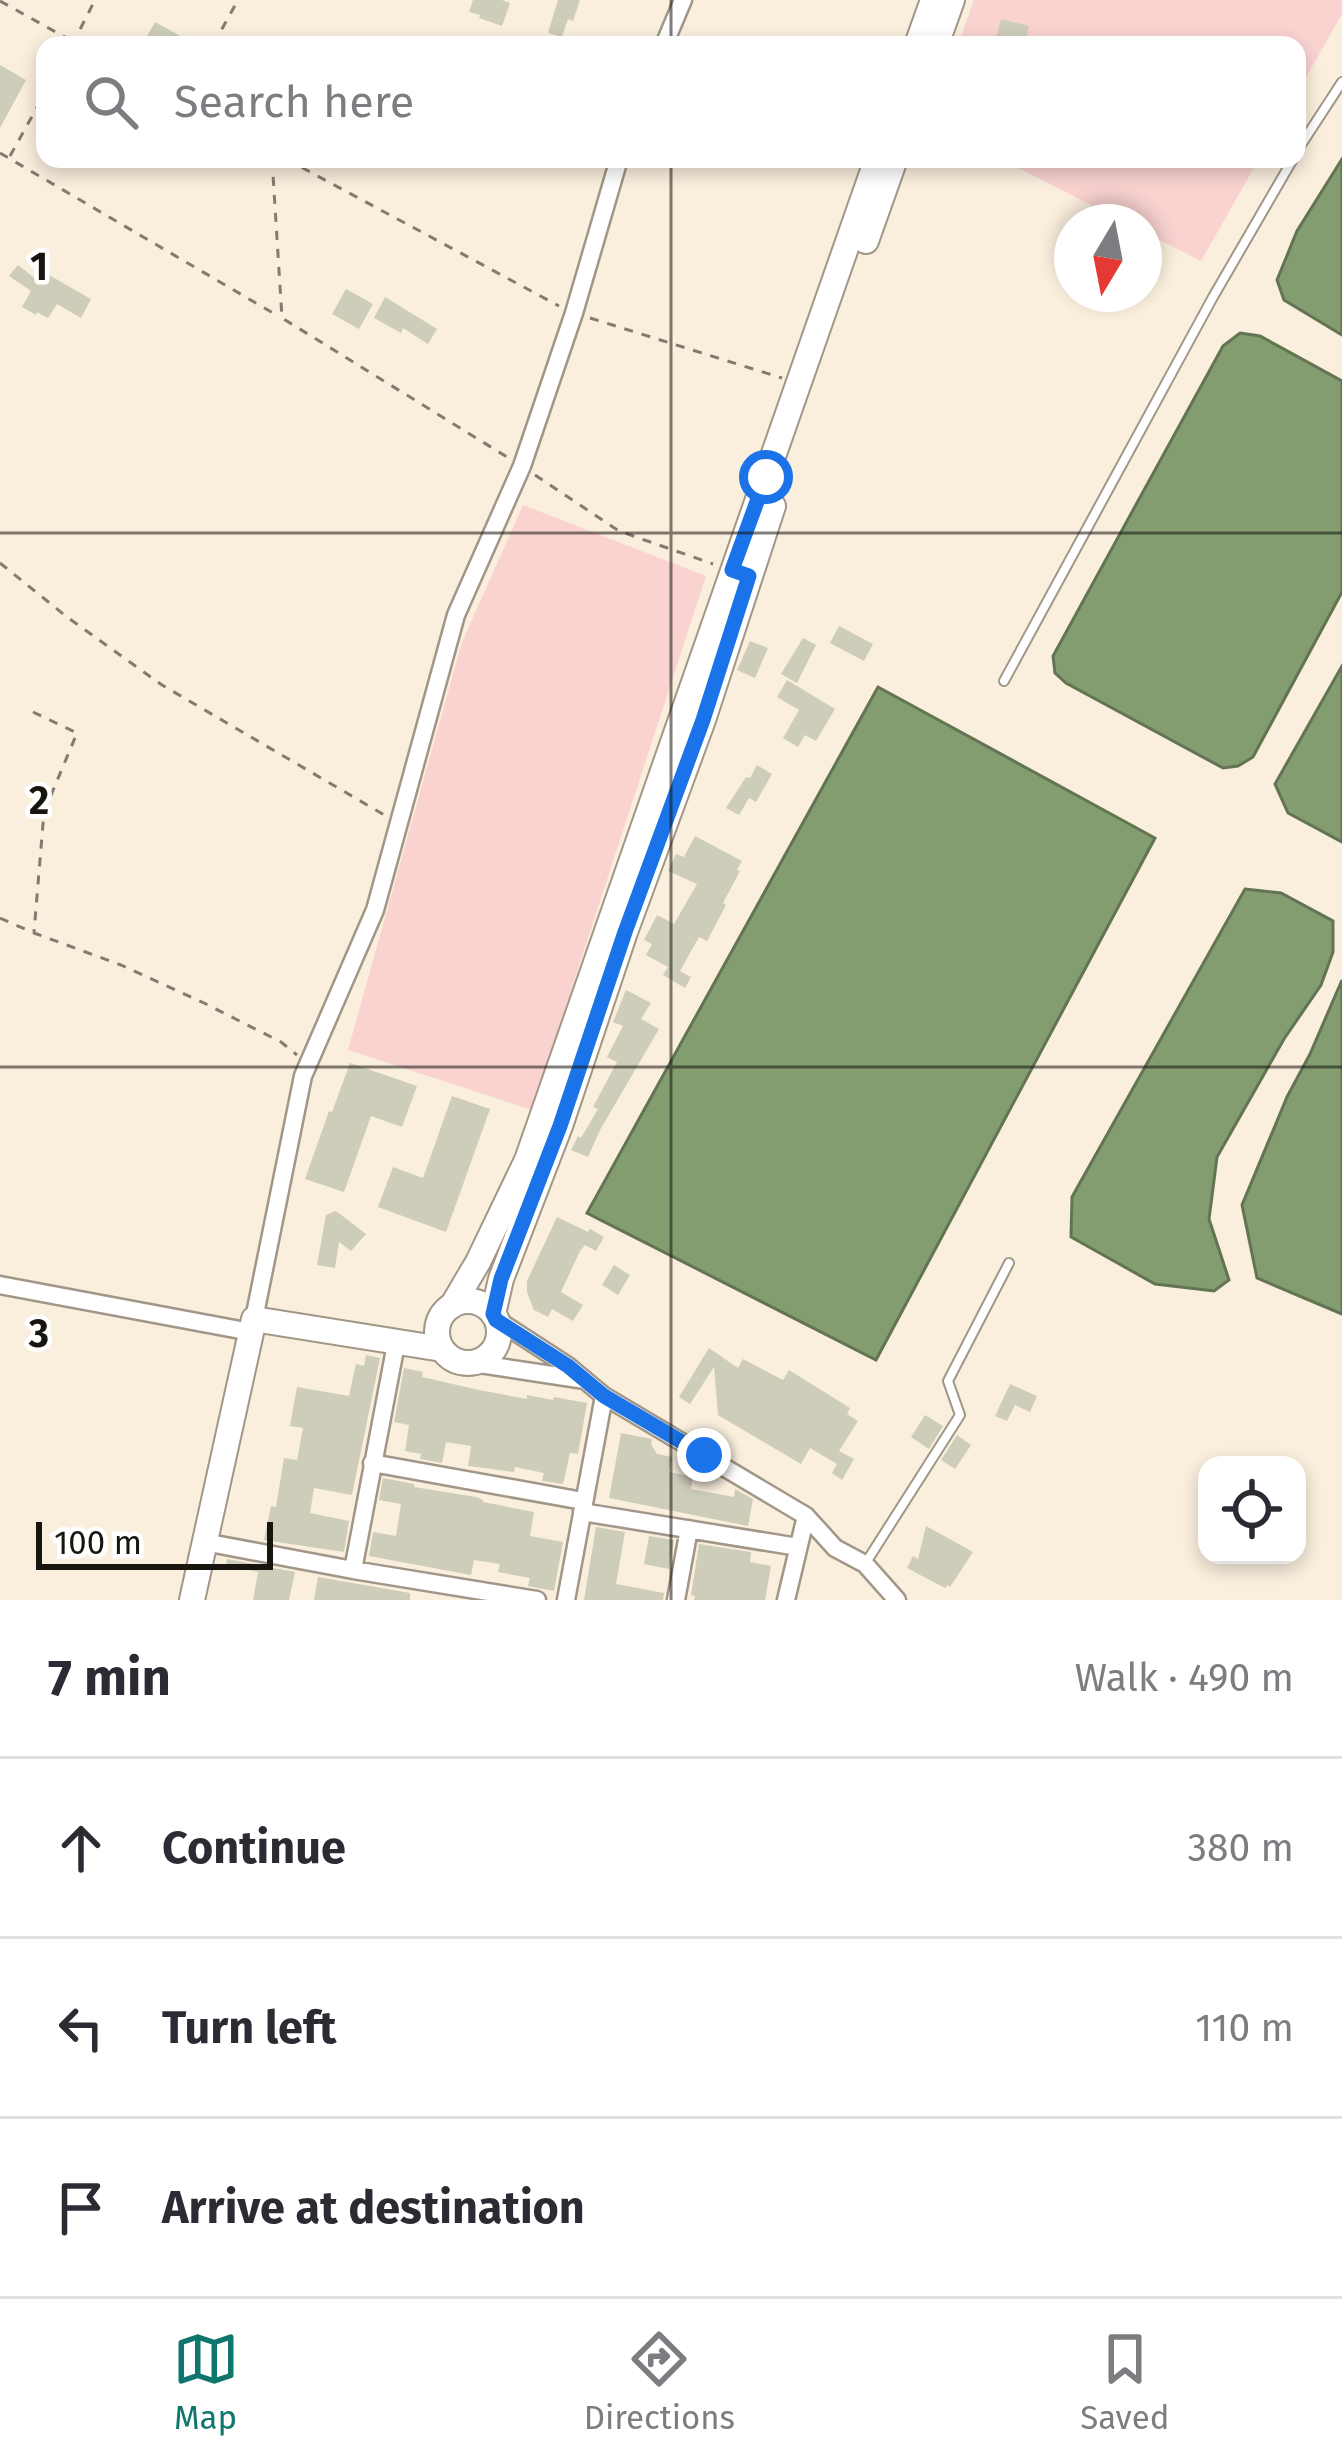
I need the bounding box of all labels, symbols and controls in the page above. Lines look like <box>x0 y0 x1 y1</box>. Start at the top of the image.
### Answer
search box <box>36 36 1306 168</box>
icon: search <box>78 69 144 135</box>
text: Search here <box>174 75 414 129</box>
north arrow <box>1054 204 1162 312</box>
text: 1 <box>30 244 48 290</box>
route start <box>739 450 793 504</box>
text: 2 <box>29 778 49 824</box>
text: 3 <box>28 1311 49 1357</box>
route end <box>677 1428 731 1482</box>
map controls <box>1198 1456 1306 1564</box>
button: locate <box>1198 1456 1306 1564</box>
scale bar <box>36 1516 273 1569</box>
text: 100 m <box>54 1523 142 1563</box>
text: 7 min <box>48 1647 171 1709</box>
text: Walk · 490 m <box>1075 1655 1294 1701</box>
icon: ahead <box>48 1815 114 1881</box>
text: Continue <box>162 1821 346 1875</box>
text: 380 m <box>1188 1825 1294 1871</box>
icon: left <box>48 1995 114 2061</box>
text: Turn left <box>162 2001 336 2055</box>
text: 110 m <box>1195 2005 1294 2051</box>
icon: arrive <box>48 2175 114 2241</box>
text: Arrive at destination <box>162 2181 585 2235</box>
tab: Map <box>173 2326 239 2438</box>
tab: Directions <box>584 2326 735 2438</box>
tab: Saved <box>1080 2326 1169 2438</box>

